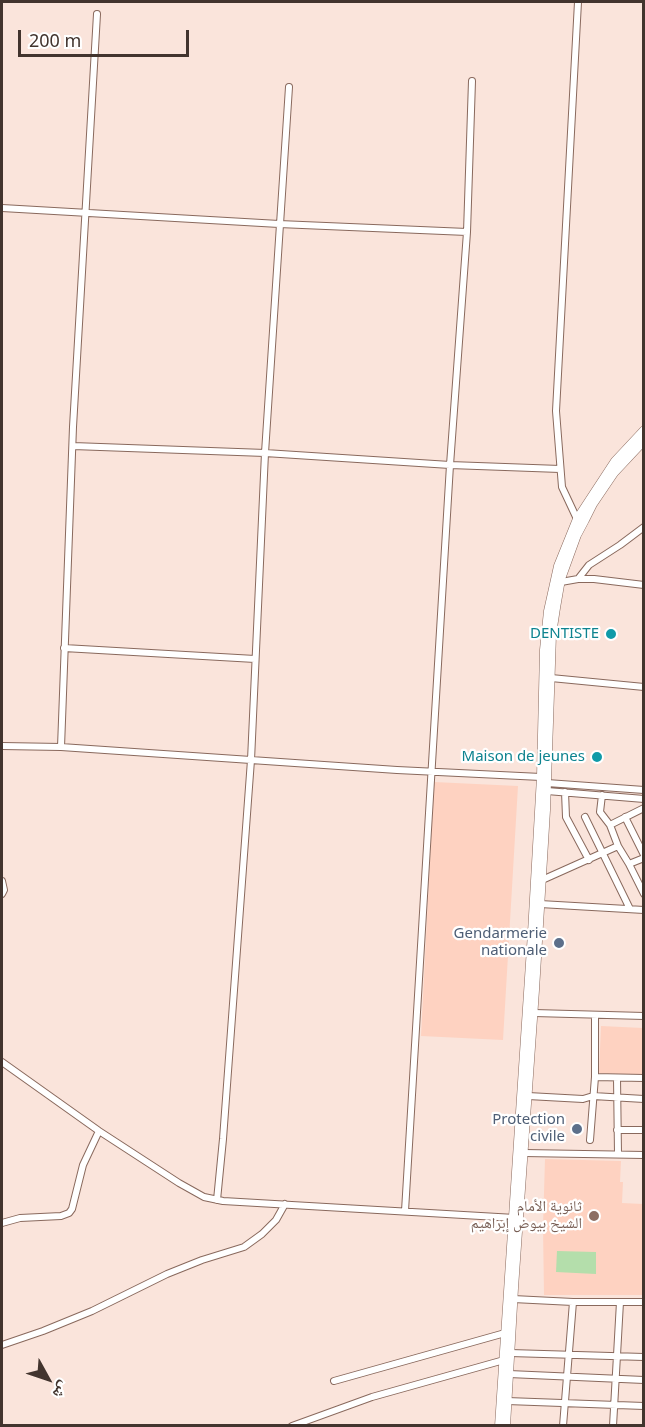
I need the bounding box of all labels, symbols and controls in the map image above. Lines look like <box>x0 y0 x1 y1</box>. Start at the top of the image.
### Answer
scale bar <box>21 18 192 56</box>
text: 200 m <box>29 28 81 52</box>
place label: DENTISTE <box>530 625 599 643</box>
marker: DENTISTE <box>604 627 618 641</box>
place label: Maison de jeunes <box>462 748 585 766</box>
marker: Maison de jeunes <box>590 750 604 764</box>
place label: Gendarmerie nationale <box>454 925 547 960</box>
marker: Gendarmerie nationale <box>552 936 566 950</box>
place label: Protection civile <box>492 1111 565 1146</box>
marker: Protection civile <box>570 1122 584 1136</box>
place label: ثانوية الأمام الشيخ بيوض إبراهيم <box>471 1198 582 1233</box>
marker: ثانوية الأمام الشيخ بيوض إبراهيم <box>587 1209 601 1223</box>
north arrow <box>18 1349 78 1409</box>
text: ش <box>48 1377 76 1404</box>

